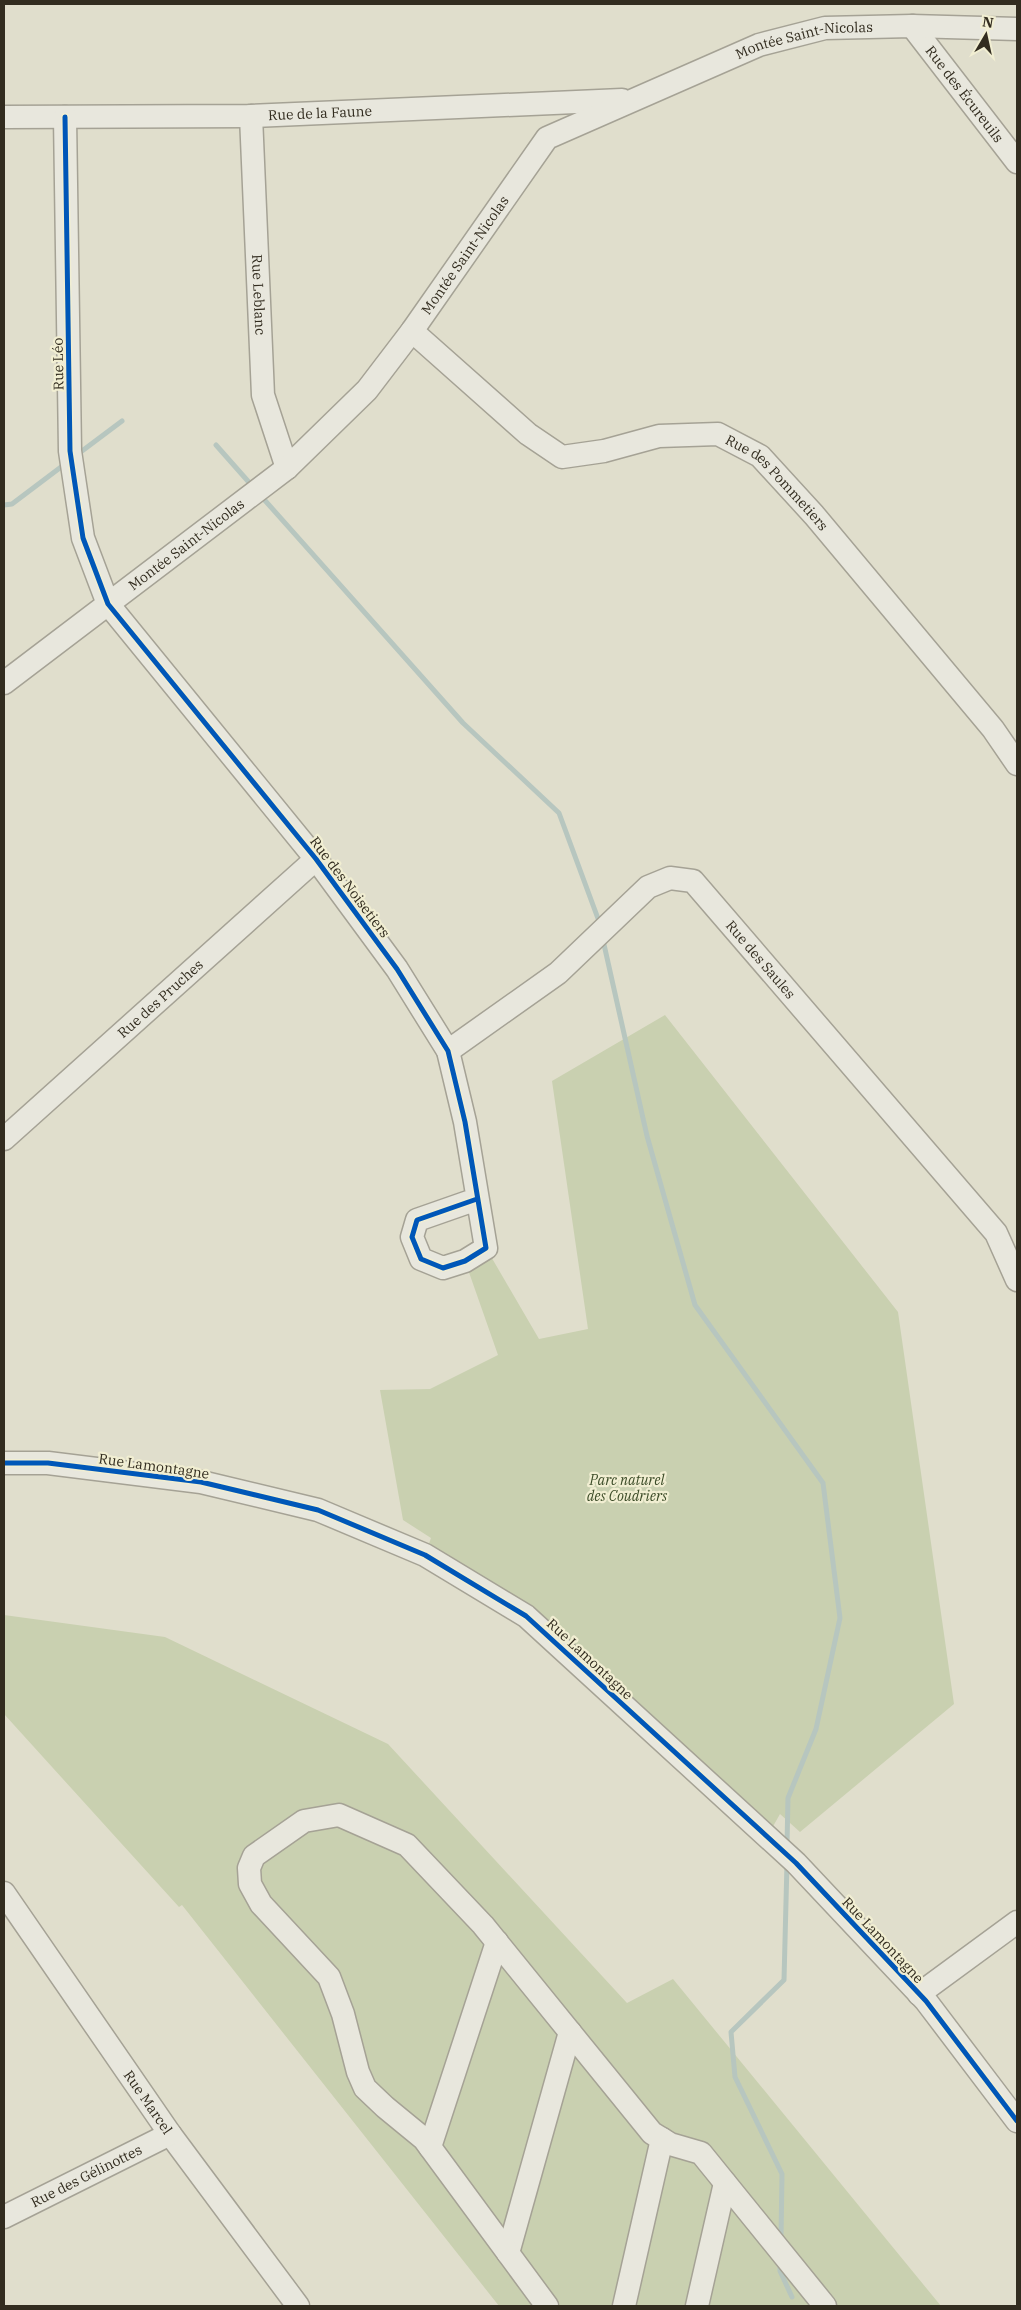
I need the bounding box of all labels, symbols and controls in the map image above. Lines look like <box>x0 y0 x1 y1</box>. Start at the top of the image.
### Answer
north arrow <box>961 10 1011 60</box>
text: N <box>981 12 995 32</box>
street label: Montée Saint-Nicolas <box>733 18 873 63</box>
street label: Rue des Écureuils <box>922 42 1008 146</box>
street label: Rue de la Faune <box>268 102 372 124</box>
street label: Montée Saint-Nicolas <box>417 192 513 318</box>
street label: Rue Leblanc <box>248 254 269 336</box>
street label: Rue Léo <box>49 338 67 390</box>
street label: Rue des Pommetiers <box>722 430 832 534</box>
street label: Montée Saint-Nicolas <box>125 495 248 594</box>
street label: Rue des Noisetiers <box>306 833 394 941</box>
street label: Rue des Saules <box>722 917 800 1003</box>
street label: Rue des Pruches <box>114 956 207 1042</box>
street label: Rue Lamontagne <box>98 1449 210 1483</box>
park label: Parc naturel des Coudriers <box>587 1471 668 1505</box>
street label: Rue Lamontagne <box>543 1614 637 1704</box>
street label: Rue Lamontagne <box>838 1893 928 1987</box>
street label: Rue Marcel <box>120 2067 176 2138</box>
street label: Rue des Gélinottes <box>28 2140 145 2211</box>

